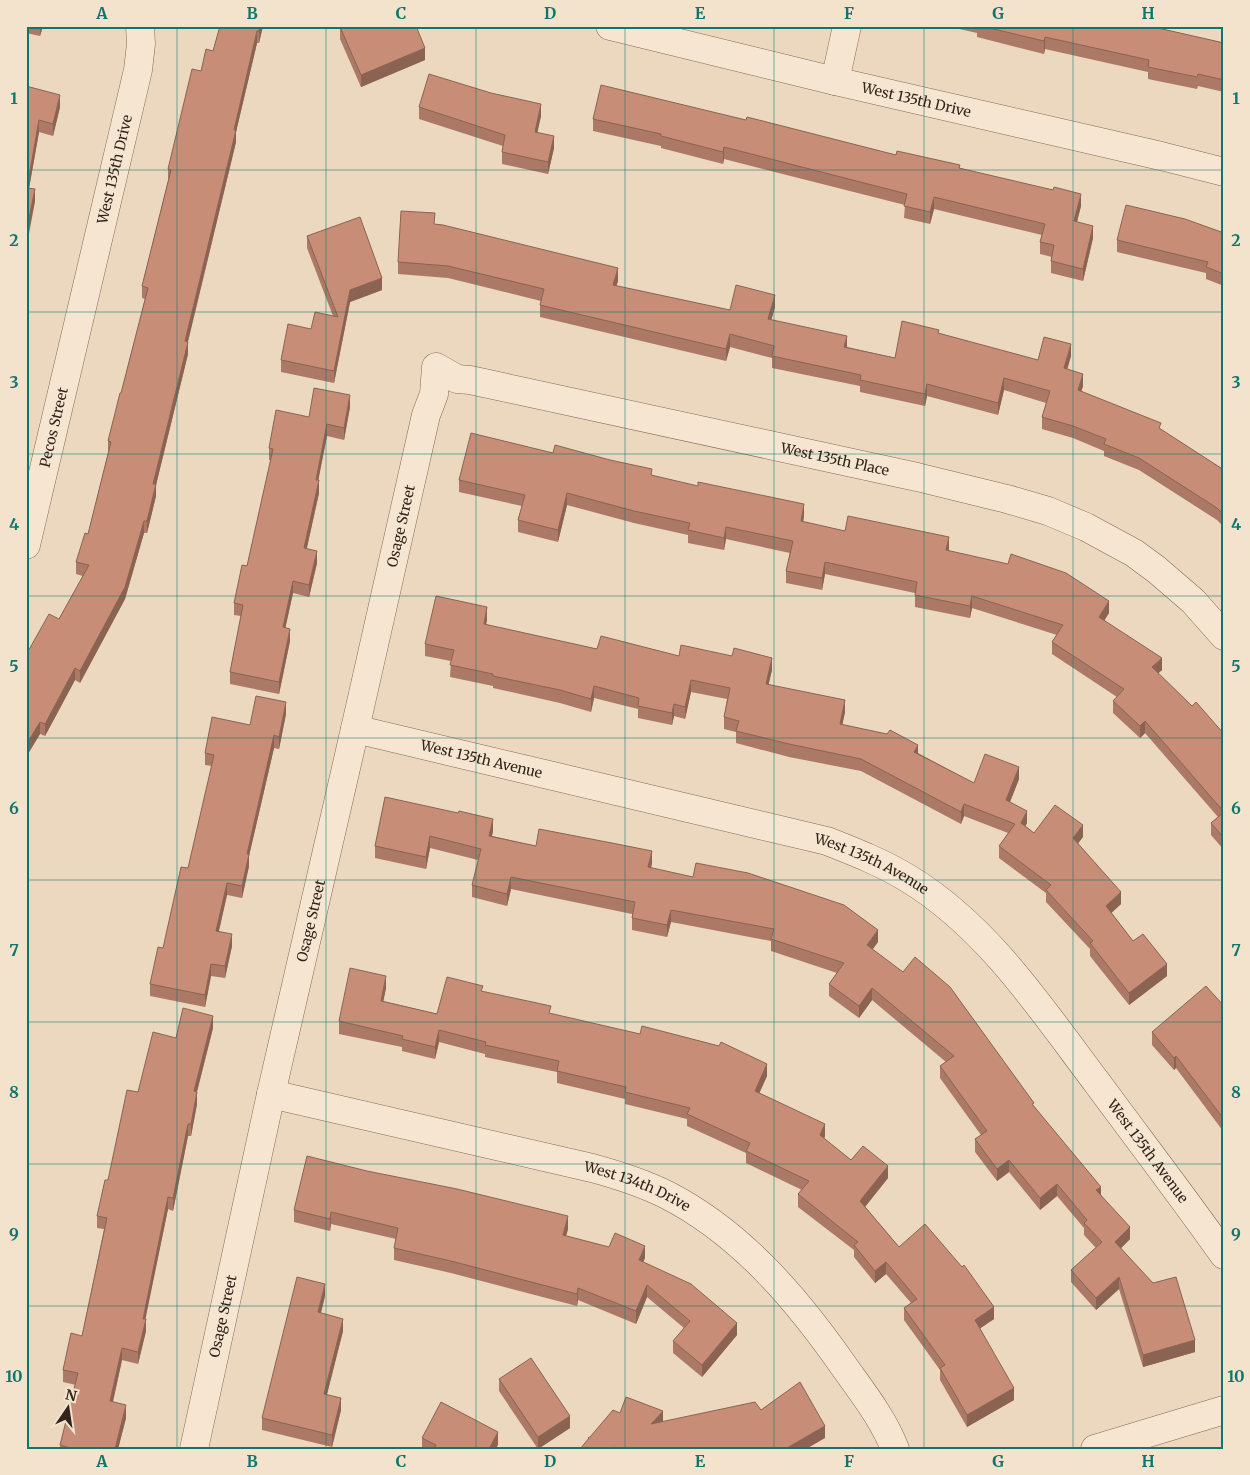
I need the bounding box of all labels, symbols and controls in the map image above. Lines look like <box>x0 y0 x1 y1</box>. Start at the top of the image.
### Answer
text: A <box>95 3 108 23</box>
text: B <box>246 3 258 23</box>
text: C <box>396 3 406 23</box>
text: D <box>544 3 556 23</box>
text: E <box>695 3 706 23</box>
text: F <box>844 3 854 23</box>
text: G <box>992 3 1004 23</box>
text: H <box>1141 3 1155 23</box>
street label: West 135th Drive <box>859 78 973 121</box>
text: 1 <box>10 88 18 108</box>
text: 1 <box>1232 88 1240 108</box>
street label: West 135th Drive <box>93 113 136 227</box>
text: 2 <box>9 230 19 250</box>
text: 2 <box>1231 230 1241 250</box>
text: 3 <box>9 372 19 392</box>
text: 3 <box>1231 372 1241 392</box>
street label: Pecos Street <box>36 385 72 469</box>
street label: West 135th Place <box>778 439 891 480</box>
street label: Osage Street <box>383 482 419 569</box>
text: 4 <box>9 514 19 534</box>
text: 4 <box>1231 514 1241 534</box>
text: 5 <box>9 656 19 676</box>
text: 5 <box>1231 656 1241 676</box>
street label: West 135th Avenue <box>418 736 544 782</box>
text: 6 <box>9 798 19 818</box>
text: 6 <box>1231 798 1241 818</box>
street label: West 135th Avenue <box>812 829 932 898</box>
street label: Osage Street <box>293 877 329 964</box>
text: 7 <box>9 940 19 960</box>
text: 7 <box>1231 940 1241 960</box>
text: 8 <box>9 1082 19 1102</box>
text: 8 <box>1231 1082 1241 1102</box>
street label: West 135th Avenue <box>1103 1095 1192 1206</box>
street label: West 134th Drive <box>581 1157 694 1215</box>
text: 9 <box>9 1224 19 1244</box>
text: 9 <box>1231 1224 1241 1244</box>
street label: Osage Street <box>205 1273 241 1359</box>
text: 10 <box>5 1366 23 1386</box>
text: 10 <box>1227 1366 1245 1386</box>
north arrow <box>42 1382 92 1432</box>
text: N <box>64 1385 78 1405</box>
text: A <box>95 1451 108 1471</box>
text: B <box>246 1451 258 1471</box>
text: C <box>396 1451 406 1471</box>
text: D <box>544 1451 556 1471</box>
text: E <box>695 1451 706 1471</box>
text: F <box>844 1451 854 1471</box>
text: G <box>992 1451 1004 1471</box>
text: H <box>1141 1451 1155 1471</box>

